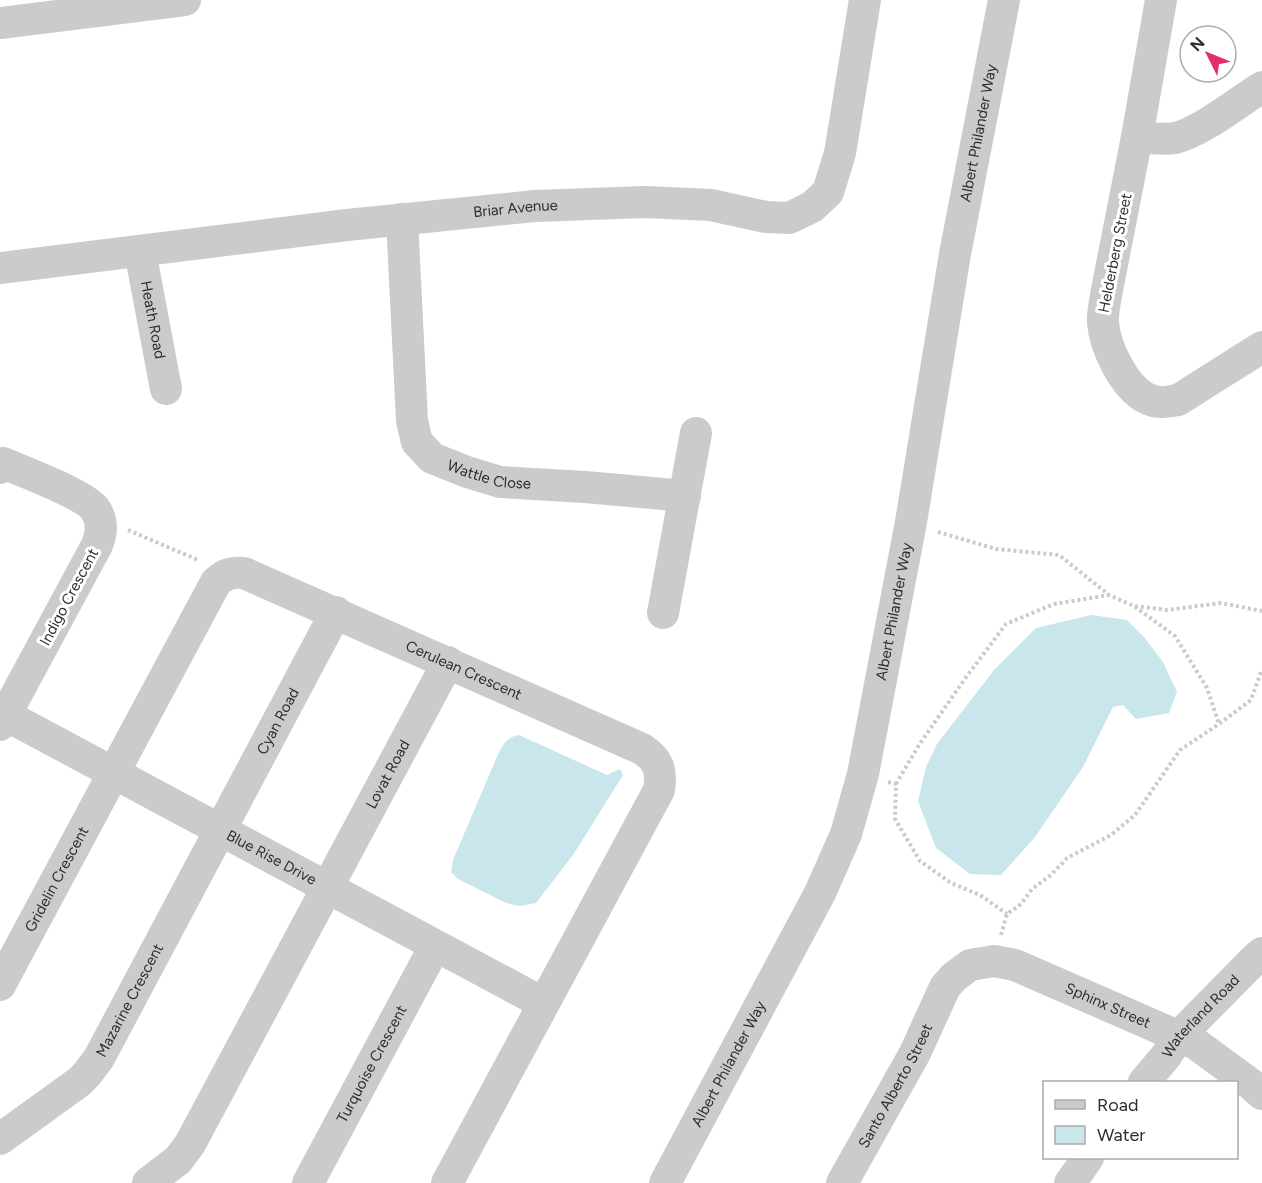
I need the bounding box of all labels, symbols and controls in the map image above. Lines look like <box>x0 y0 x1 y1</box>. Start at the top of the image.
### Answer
north arrow <box>1178 24 1238 84</box>
text: N <box>1186 33 1209 55</box>
street label: Albert Philander Way <box>956 63 1000 203</box>
street label: Helderberg Street <box>1095 191 1135 314</box>
street label: Briar Avenue <box>472 196 558 221</box>
street label: Heath Road <box>137 279 169 360</box>
street label: Wattle Close <box>445 456 532 493</box>
street label: Albert Philander Way <box>872 541 916 682</box>
street label: Indigo Crescent <box>36 545 102 649</box>
street label: Cerulean Crescent <box>403 637 525 704</box>
street label: Cyan Road <box>253 685 303 758</box>
street label: Lovat Road <box>362 737 414 812</box>
street label: Gridelin Crescent <box>21 823 92 935</box>
street label: Blue Rise Drive <box>223 826 319 889</box>
street label: Mazarine Crescent <box>92 940 167 1060</box>
street label: Waterland Road <box>1158 971 1243 1061</box>
street label: Sphinx Street <box>1062 979 1154 1032</box>
street label: Albert Philander Way <box>688 998 770 1130</box>
street label: Turquoise Crescent <box>333 1002 411 1126</box>
street label: Santo Alberto Street <box>854 1020 936 1151</box>
legend <box>1043 1081 1238 1159</box>
text: Road <box>1097 1094 1138 1116</box>
text: Water <box>1097 1124 1145 1146</box>

